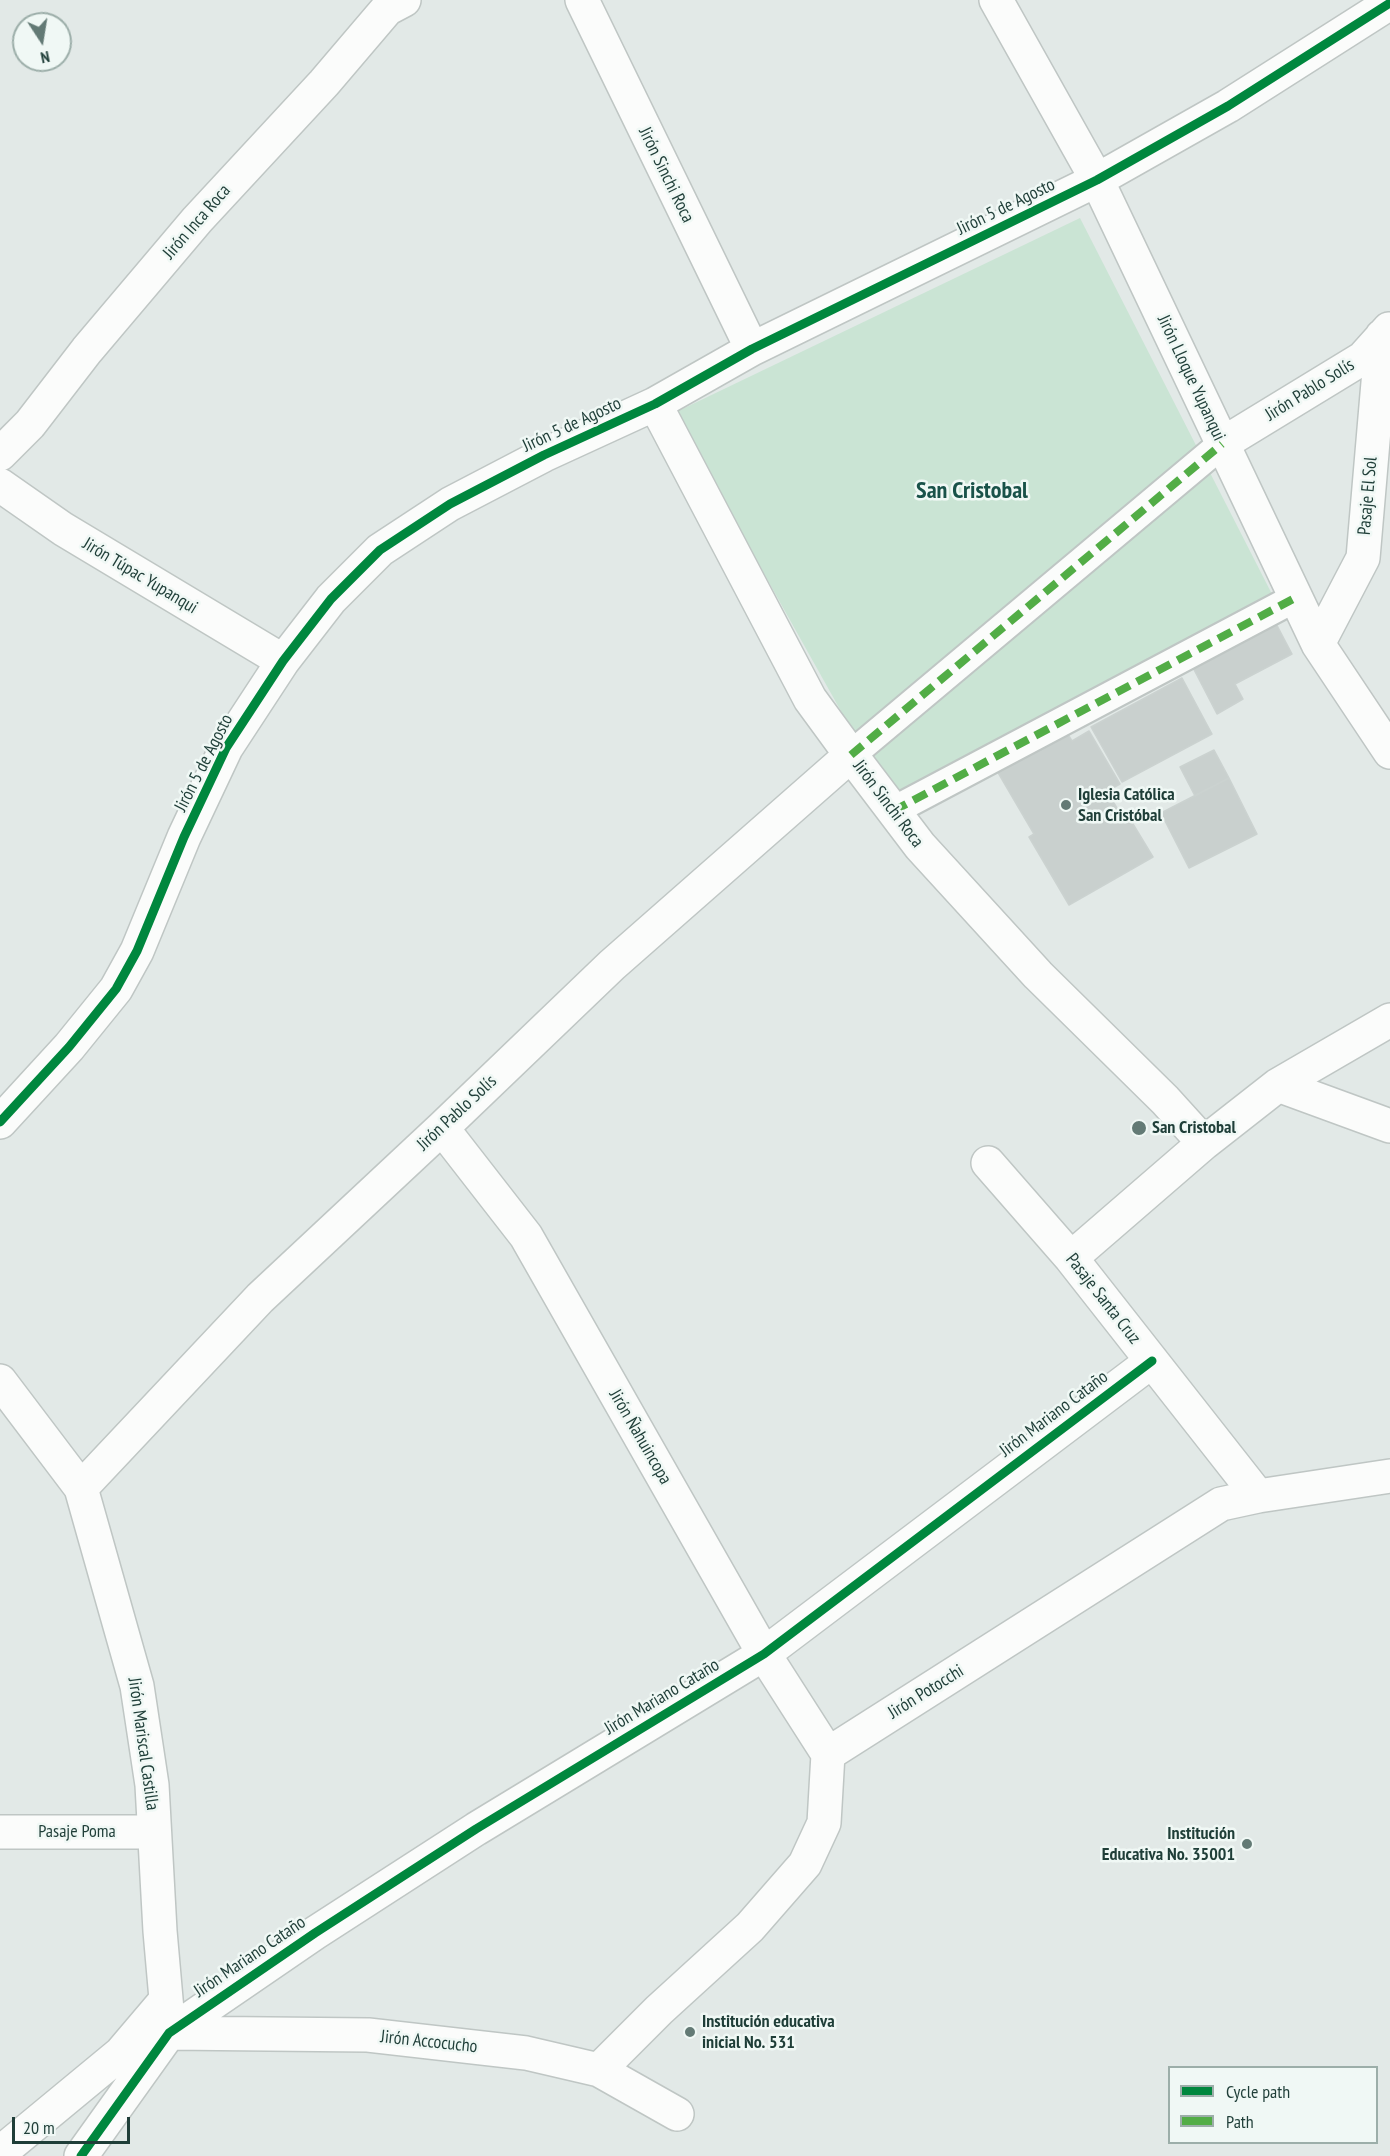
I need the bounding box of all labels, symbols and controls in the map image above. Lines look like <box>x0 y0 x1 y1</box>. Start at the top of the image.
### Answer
north arrow <box>12 12 72 72</box>
text: N <box>39 47 52 68</box>
street label: Jirón Sinchi Roca <box>634 124 698 226</box>
street label: Jirón 5 de Agosto <box>954 174 1058 240</box>
street label: Jirón Inca Roca <box>159 180 235 264</box>
street label: Jirón Lloque Yupanqui <box>1152 312 1230 444</box>
street label: Jirón Pablo Solís <box>1262 354 1358 426</box>
street label: Jirón 5 de Agosto <box>519 393 625 457</box>
street label: Pasaje El Sol <box>1354 456 1382 536</box>
district label: San Cristobal <box>916 477 1028 505</box>
street label: Jirón Túpac Yupanqui <box>79 533 201 619</box>
street label: Jirón 5 de Agosto <box>170 711 238 815</box>
street label: Jirón Sinchi Roca <box>848 756 928 852</box>
place label: Iglesia Católica San Cristóbal <box>1078 784 1175 826</box>
marker: Iglesia Católica San Cristóbal <box>1059 798 1073 812</box>
street label: Jirón Pablo Solís <box>413 1071 501 1155</box>
place label: San Cristobal <box>1152 1117 1236 1139</box>
marker: San Cristobal <box>1130 1119 1148 1137</box>
street label: Pasaje Santa Cruz <box>1061 1249 1145 1349</box>
street label: Jirón Mariano Cataño <box>996 1366 1112 1462</box>
street label: Jirón Ñahuincopa <box>604 1386 676 1488</box>
street label: Jirón Mariano Cataño <box>601 1654 723 1740</box>
street label: Jirón Potocchi <box>884 1660 968 1724</box>
street label: Jirón Mariscal Castilla <box>123 1676 163 1812</box>
street label: Pasaje Poma <box>38 1821 116 1843</box>
place label: Institución Educativa No. 35001 <box>1102 1823 1235 1866</box>
marker: Institución Educativa No. 35001 <box>1240 1837 1254 1851</box>
street label: Jirón Mariano Cataño <box>190 1912 310 2002</box>
place label: Institución educativa inicial No. 531 <box>702 2011 835 2054</box>
marker: Institución educativa inicial No. 531 <box>683 2025 697 2039</box>
street label: Jirón Accocucho <box>379 2026 479 2058</box>
legend <box>1168 2066 1378 2144</box>
text: Cycle path <box>1226 2080 1290 2103</box>
scale bar <box>15 2105 134 2143</box>
text: Path <box>1226 2110 1254 2133</box>
text: 20 m <box>23 2116 55 2139</box>

